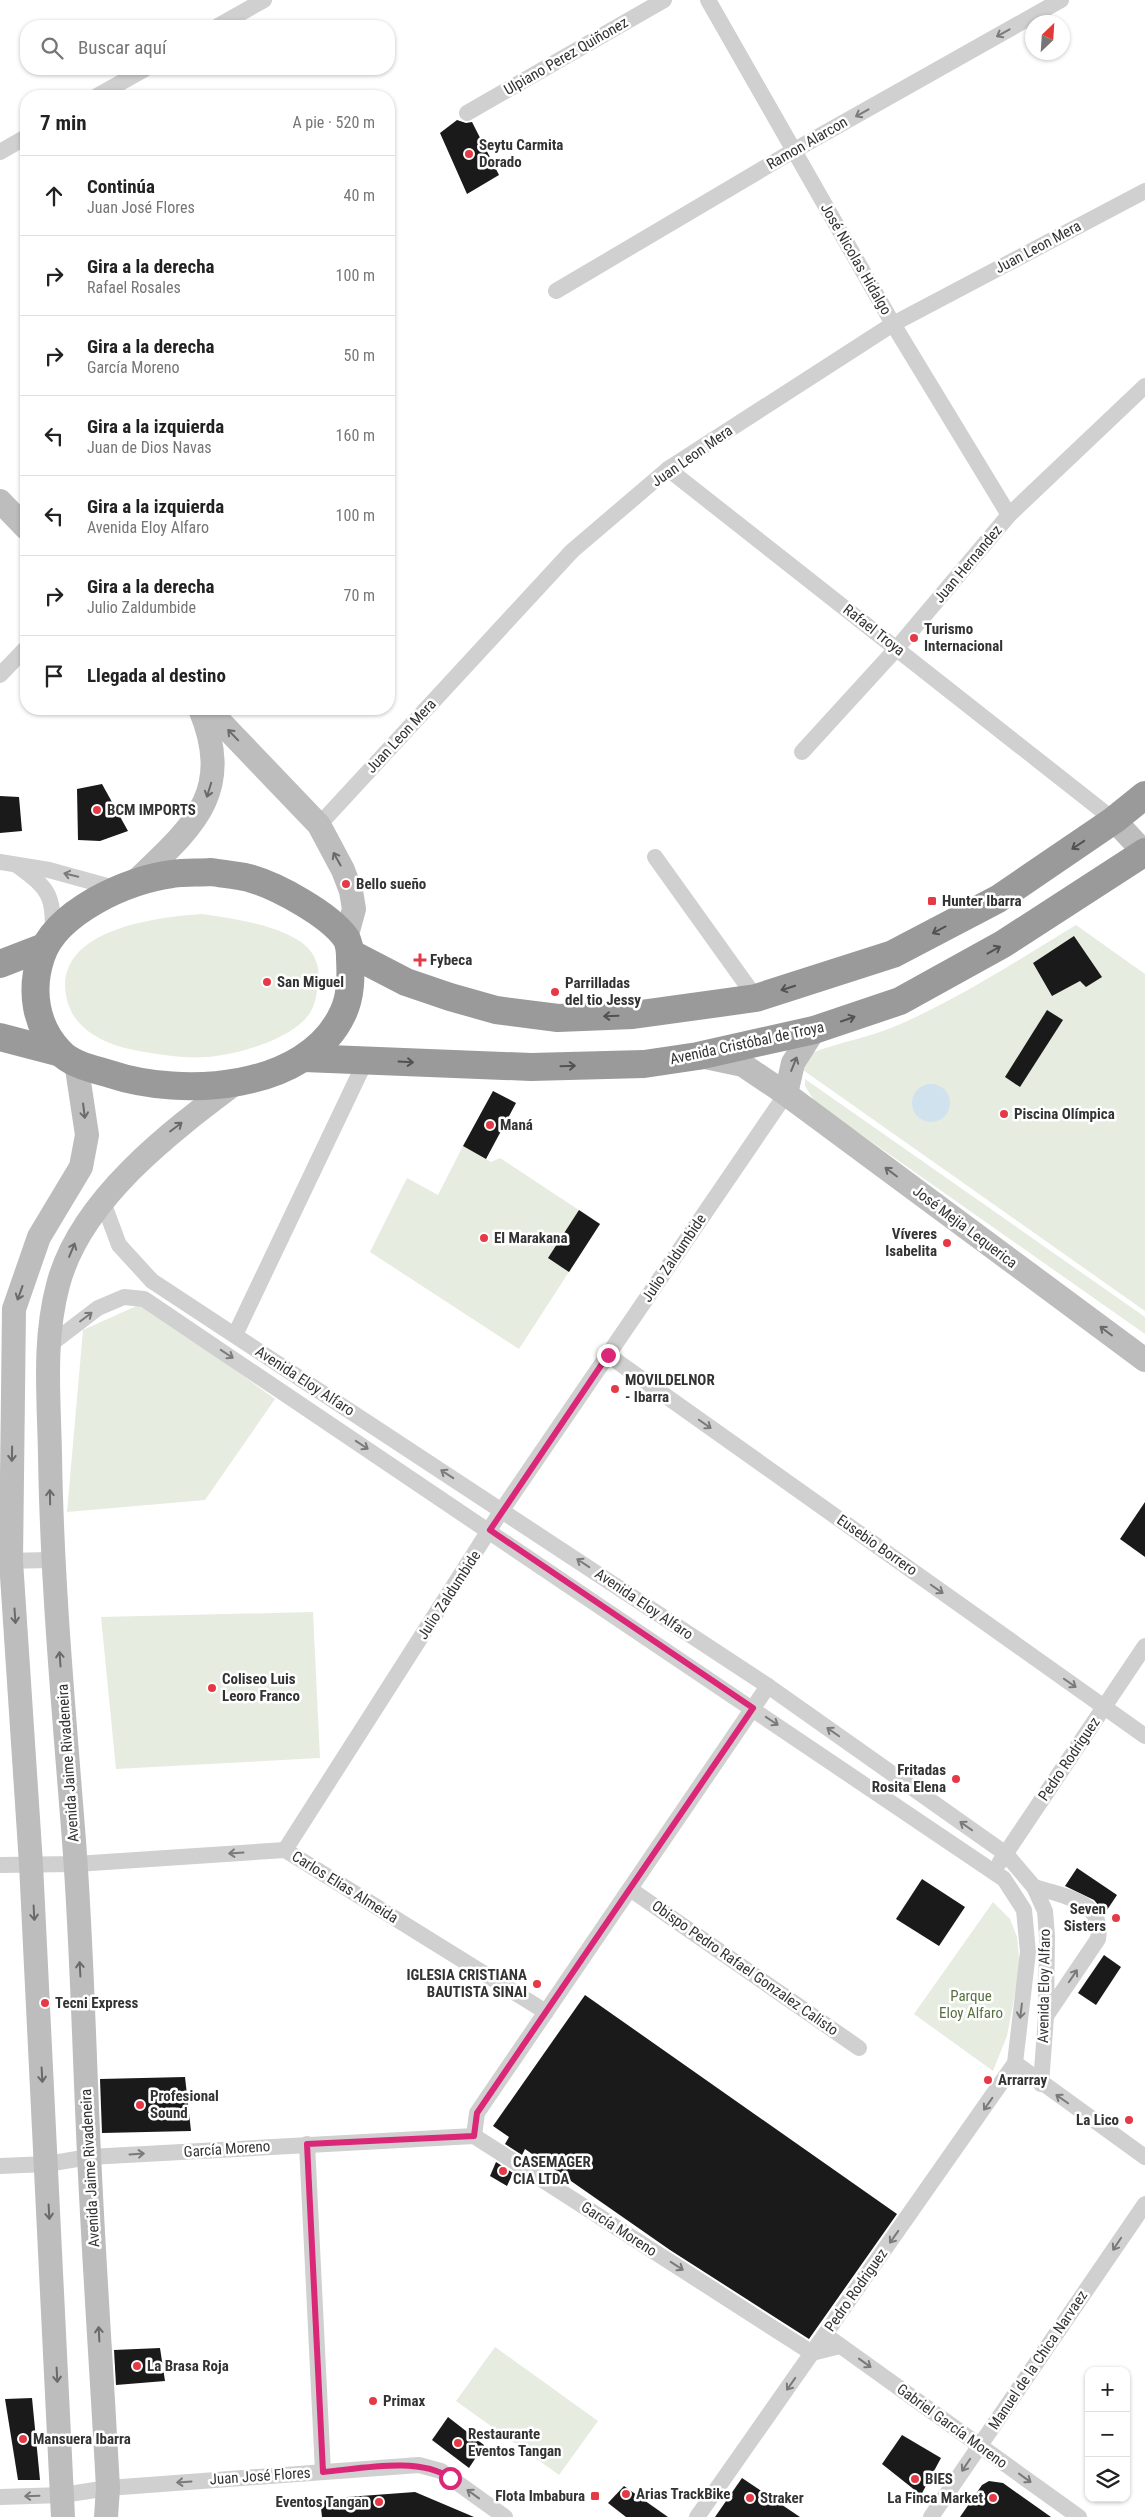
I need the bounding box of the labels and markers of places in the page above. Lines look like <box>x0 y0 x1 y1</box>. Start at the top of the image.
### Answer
place label: Seytu Carmita Dorado <box>479 136 563 171</box>
marker: Seytu Carmita Dorado <box>463 148 475 160</box>
place label: Turismo Internacional <box>924 620 1003 655</box>
marker: Turismo Internacional <box>908 632 920 644</box>
place label: BCM IMPORTS <box>107 801 196 819</box>
marker: BCM IMPORTS <box>91 804 103 816</box>
place label: Bello sueño <box>356 875 426 893</box>
marker: Bello sueño <box>340 878 352 890</box>
place label: Hunter Ibarra <box>942 892 1022 910</box>
marker: Hunter Ibarra <box>926 895 938 907</box>
place label: Fybeca <box>430 951 472 969</box>
marker: Fybeca <box>414 954 426 966</box>
place label: San Miguel <box>277 973 344 991</box>
place label: Parrilladas del tio Jessy <box>565 974 641 1009</box>
marker: San Miguel <box>261 976 273 988</box>
marker: Parrilladas del tio Jessy <box>549 986 561 998</box>
place label: Piscina Olímpica <box>1014 1105 1115 1123</box>
marker: Piscina Olímpica <box>998 1108 1010 1120</box>
place label: Maná <box>500 1116 533 1134</box>
marker: Maná <box>484 1119 496 1131</box>
place label: Víveres Isabelita <box>885 1225 937 1260</box>
place label: El Marakana <box>494 1229 568 1247</box>
marker: El Marakana <box>478 1232 490 1244</box>
marker: Víveres Isabelita <box>941 1237 953 1249</box>
place label: MOVILDELNOR - Ibarra <box>625 1371 715 1406</box>
marker: MOVILDELNOR - Ibarra <box>609 1383 621 1395</box>
place label: Coliseo Luis Leoro Franco <box>222 1670 300 1705</box>
marker: Coliseo Luis Leoro Franco <box>206 1682 218 1694</box>
place label: Fritadas Rosita Elena <box>872 1761 946 1796</box>
marker: Fritadas Rosita Elena <box>950 1773 962 1785</box>
place label: Seven Sisters <box>1064 1900 1106 1935</box>
marker: Seven Sisters <box>1110 1912 1122 1924</box>
place label: IGLESIA CRISTIANA BAUTISTA SINAI <box>406 1966 527 2001</box>
marker: IGLESIA CRISTIANA BAUTISTA SINAI <box>531 1978 543 1990</box>
place label: Tecni Express <box>55 1994 139 2012</box>
marker: Tecni Express <box>39 1997 51 2009</box>
place label: Arrarray <box>998 2071 1047 2089</box>
marker: Arrarray <box>982 2074 994 2086</box>
place label: Profesional Sound <box>150 2087 219 2122</box>
marker: Profesional Sound <box>134 2099 146 2111</box>
place label: La Lico <box>1076 2111 1119 2129</box>
marker: La Lico <box>1123 2114 1135 2126</box>
place label: CASEMAGER CIA LTDA <box>513 2153 591 2188</box>
marker: CASEMAGER CIA LTDA <box>497 2165 509 2177</box>
place label: La Brasa Roja <box>147 2357 229 2375</box>
marker: La Brasa Roja <box>131 2360 143 2372</box>
place label: Primax <box>383 2392 425 2410</box>
marker: Primax <box>367 2395 379 2407</box>
place label: Restaurante Eventos Tangan <box>468 2425 561 2460</box>
place label: Mansuera Ibarra <box>33 2430 131 2448</box>
marker: Mansuera Ibarra <box>17 2433 29 2445</box>
marker: Restaurante Eventos Tangan <box>452 2437 464 2449</box>
place label: BIES <box>925 2470 953 2488</box>
marker: BIES <box>909 2473 921 2485</box>
place label: Arias TrackBike <box>636 2485 731 2503</box>
place label: Flota Imbabura <box>495 2487 585 2505</box>
marker: Arias TrackBike <box>620 2488 632 2500</box>
place label: Straker <box>760 2489 804 2507</box>
place label: La Finca Market <box>887 2489 983 2507</box>
marker: Flota Imbabura <box>589 2490 601 2502</box>
marker: Straker <box>744 2492 756 2504</box>
marker: La Finca Market <box>987 2492 999 2504</box>
place label: Eventos Tangan <box>276 2493 369 2511</box>
marker: Eventos Tangan <box>373 2496 385 2508</box>

